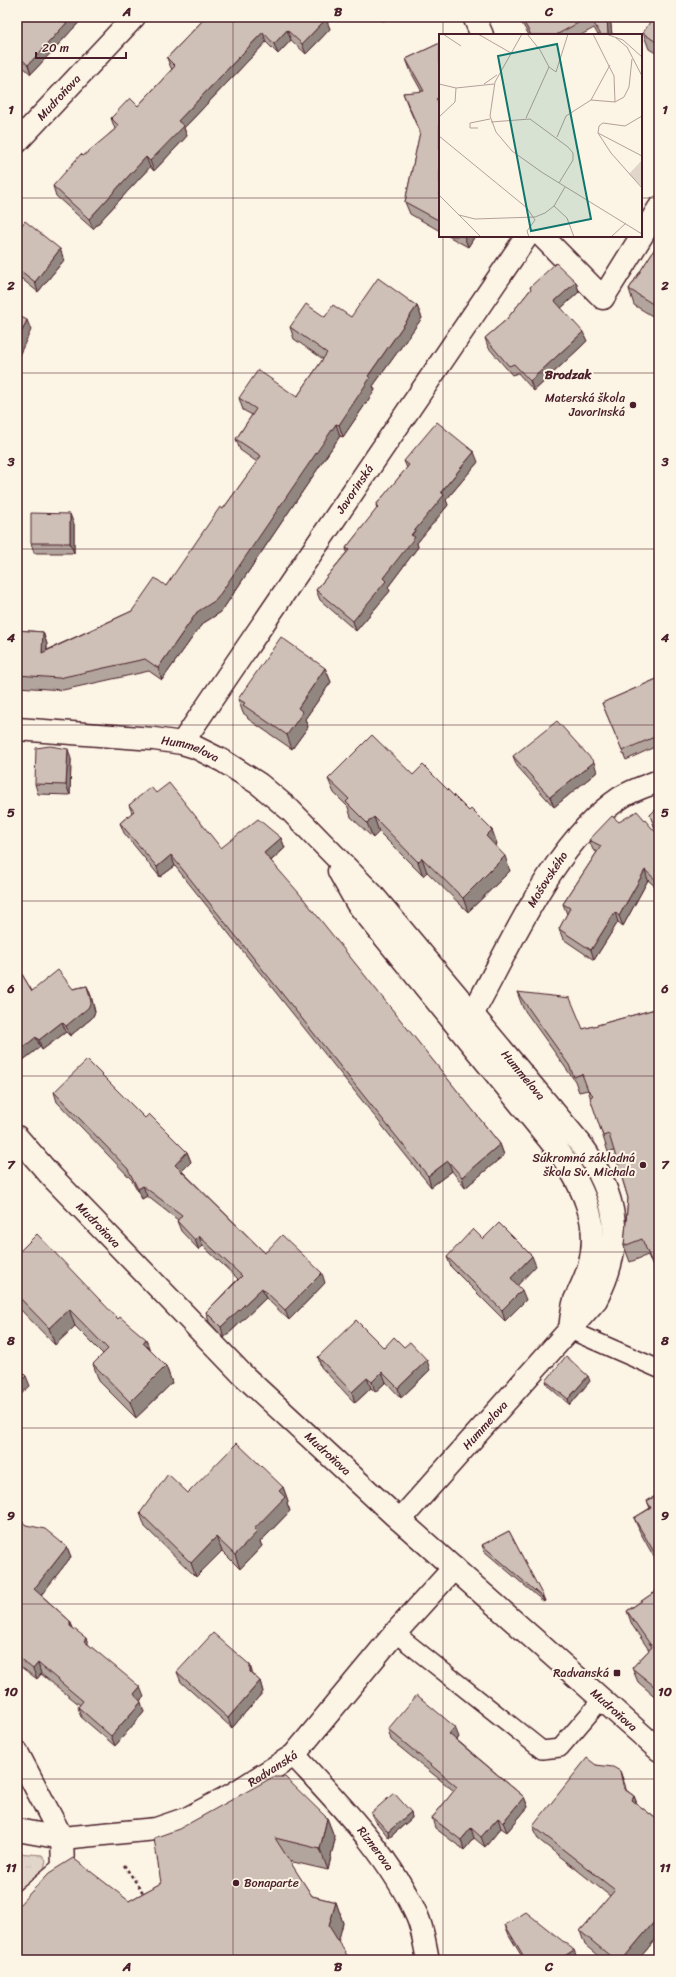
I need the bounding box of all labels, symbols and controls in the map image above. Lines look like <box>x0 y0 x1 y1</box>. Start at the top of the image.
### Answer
text: A <box>122 0 131 23</box>
text: B <box>334 0 343 23</box>
text: C <box>544 0 554 23</box>
scale bar <box>36 34 126 60</box>
inset map <box>439 34 642 237</box>
text: 20 m <box>42 37 69 59</box>
street label: Mudroňova <box>31 69 86 126</box>
text: 1 <box>8 98 14 121</box>
text: 1 <box>662 98 668 121</box>
text: 2 <box>6 274 15 297</box>
text: 2 <box>660 274 669 297</box>
district label: Brodzak <box>545 363 592 386</box>
place label: Materská škola Javorinská <box>545 387 626 423</box>
marker: Materská škola Javorinská <box>628 400 638 410</box>
text: 3 <box>6 450 15 473</box>
text: 3 <box>660 450 669 473</box>
street label: Javorinská <box>329 460 380 519</box>
text: 4 <box>6 626 16 649</box>
text: 4 <box>660 626 670 649</box>
street label: Hummelova <box>160 729 223 768</box>
text: 5 <box>7 801 15 824</box>
text: 5 <box>661 801 669 824</box>
street label: Mošovského <box>521 846 574 912</box>
text: 6 <box>6 977 15 1000</box>
text: 6 <box>660 977 669 1000</box>
street label: Hummelova <box>495 1045 551 1105</box>
place label: Súkromná základná škola Sv. Michala <box>532 1147 635 1183</box>
text: 7 <box>7 1153 16 1176</box>
text: 7 <box>661 1153 670 1176</box>
marker: Súkromná základná škola Sv. Michala <box>638 1160 648 1170</box>
street label: Mudroňova <box>70 1197 126 1253</box>
text: 8 <box>6 1329 15 1352</box>
text: 8 <box>660 1329 669 1352</box>
street label: Hummelova <box>457 1395 513 1455</box>
street label: Mudroňova <box>299 1426 356 1481</box>
text: 9 <box>7 1504 15 1527</box>
text: 9 <box>661 1504 669 1527</box>
place label: Radvanská <box>553 1662 609 1684</box>
marker: Radvanská <box>612 1668 622 1678</box>
text: 10 <box>4 1680 18 1703</box>
text: 10 <box>658 1680 672 1703</box>
street label: Mudroňova <box>585 1683 643 1737</box>
street label: Radvanská <box>243 1744 302 1793</box>
street label: Riznerova <box>351 1821 400 1875</box>
text: 11 <box>5 1856 17 1879</box>
text: 11 <box>659 1856 671 1879</box>
place label: Bonaparte <box>244 1872 299 1894</box>
marker: Bonaparte <box>231 1878 241 1888</box>
text: A <box>122 1955 131 1977</box>
text: B <box>334 1955 343 1977</box>
text: C <box>544 1955 554 1977</box>

